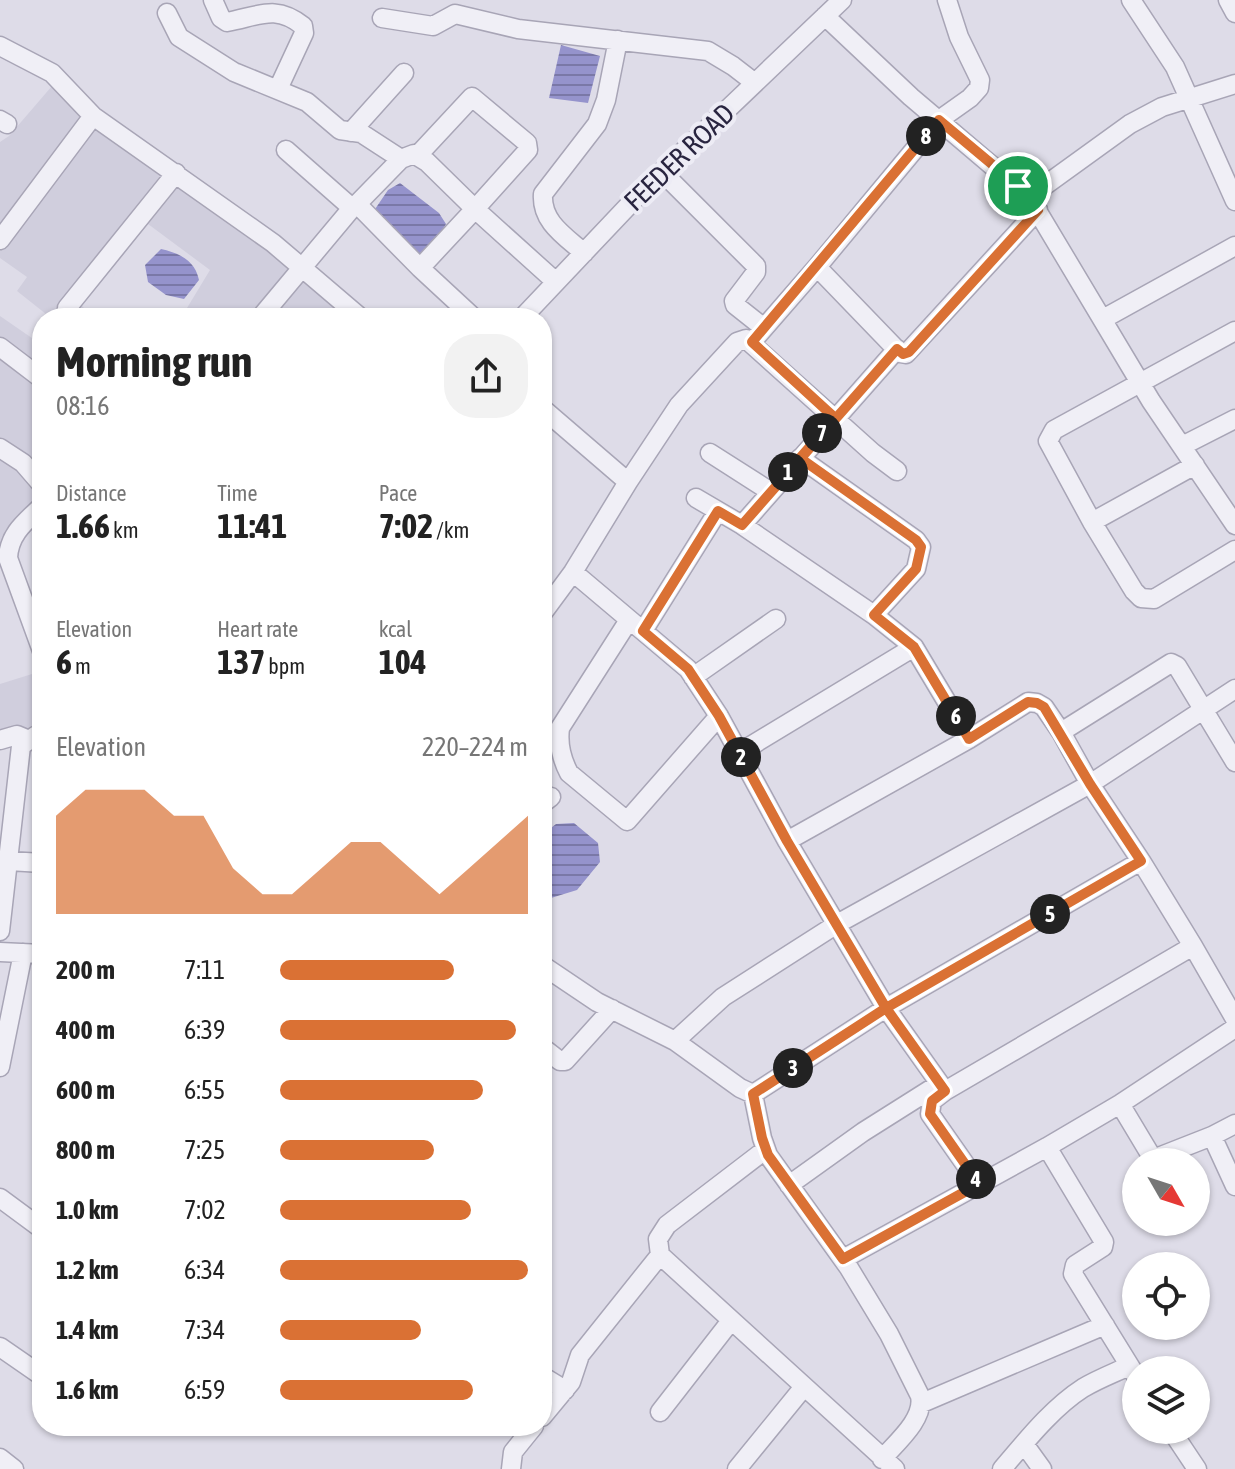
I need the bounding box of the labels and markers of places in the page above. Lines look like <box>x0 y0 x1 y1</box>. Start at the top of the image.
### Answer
pin: 8 <box>906 116 946 156</box>
pin <box>984 152 1052 220</box>
pin: 7 <box>802 413 842 453</box>
pin: 1 <box>768 452 808 492</box>
pin: 6 <box>936 696 976 736</box>
pin: 2 <box>721 737 761 777</box>
pin: 5 <box>1030 894 1070 934</box>
pin: 3 <box>773 1048 813 1088</box>
pin: 4 <box>956 1159 996 1199</box>

